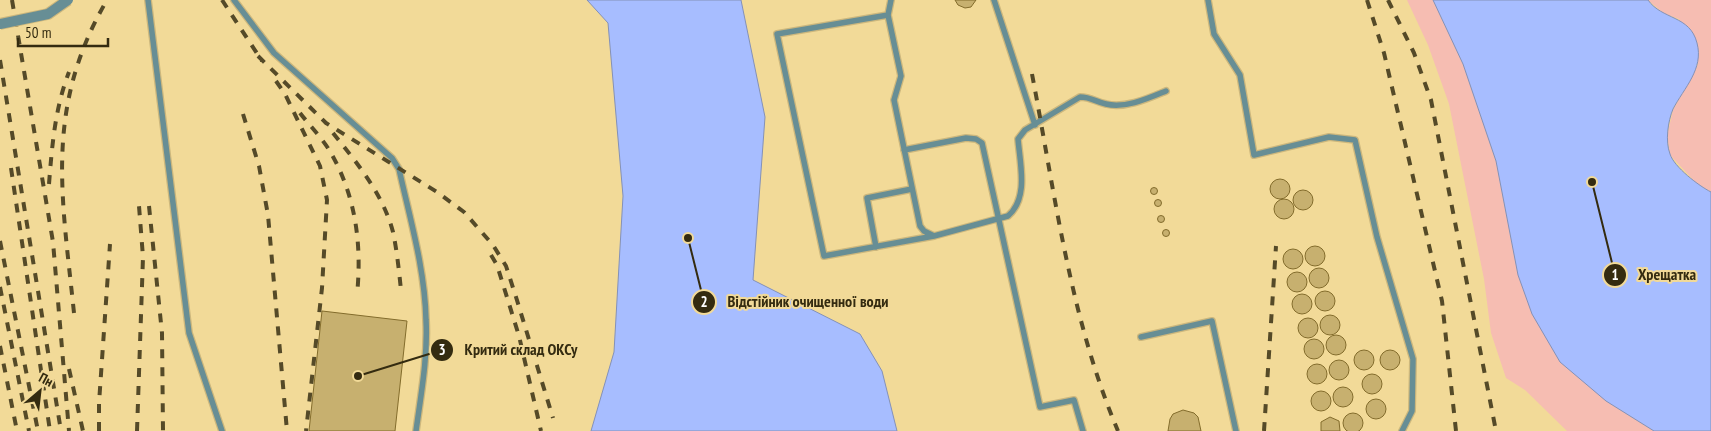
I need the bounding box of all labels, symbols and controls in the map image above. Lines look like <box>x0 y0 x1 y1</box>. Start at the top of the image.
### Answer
scale bar <box>18 15 108 47</box>
text: 50 m <box>25 23 51 42</box>
callout: Хрещатка <box>1603 259 1706 290</box>
text: Хрещатка <box>1638 264 1696 284</box>
text: 1 <box>1611 265 1619 284</box>
callout: Відстійник очищенної води <box>692 286 898 317</box>
text: Відстійник очищенної води <box>727 291 889 311</box>
text: 2 <box>700 292 708 311</box>
callout: Критий склад ОКСу <box>430 334 588 365</box>
text: Критий склад ОКСу <box>465 339 578 359</box>
text: 3 <box>438 340 446 359</box>
north arrow <box>15 366 65 416</box>
text: Пн <box>36 368 56 391</box>

